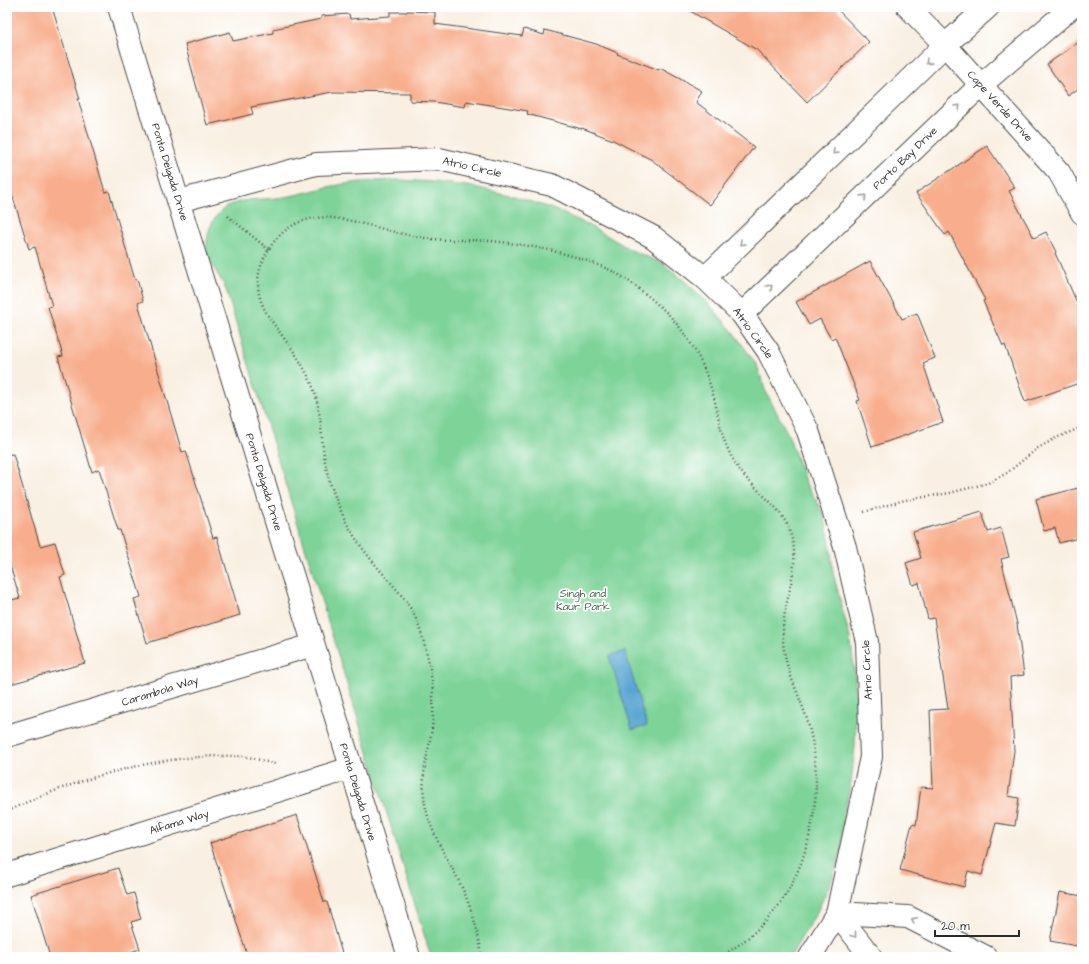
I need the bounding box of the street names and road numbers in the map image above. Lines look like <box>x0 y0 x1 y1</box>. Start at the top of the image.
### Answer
street label: Cape Verde Drive <box>964 67 1036 145</box>
street label: Ponta Delgada Drive <box>147 121 192 223</box>
street label: Porto Bay Drive <box>869 123 941 194</box>
street label: Atrio Circle <box>441 153 503 181</box>
street label: Atrio Circle <box>729 304 777 362</box>
street label: Ponta Delgada Drive <box>241 431 286 533</box>
street label: Atrio Circle <box>858 640 876 700</box>
street label: Carambola Way <box>120 672 201 711</box>
street label: Ponta Delgada Drive <box>335 741 380 843</box>
street label: Alfama Way <box>147 806 211 839</box>

